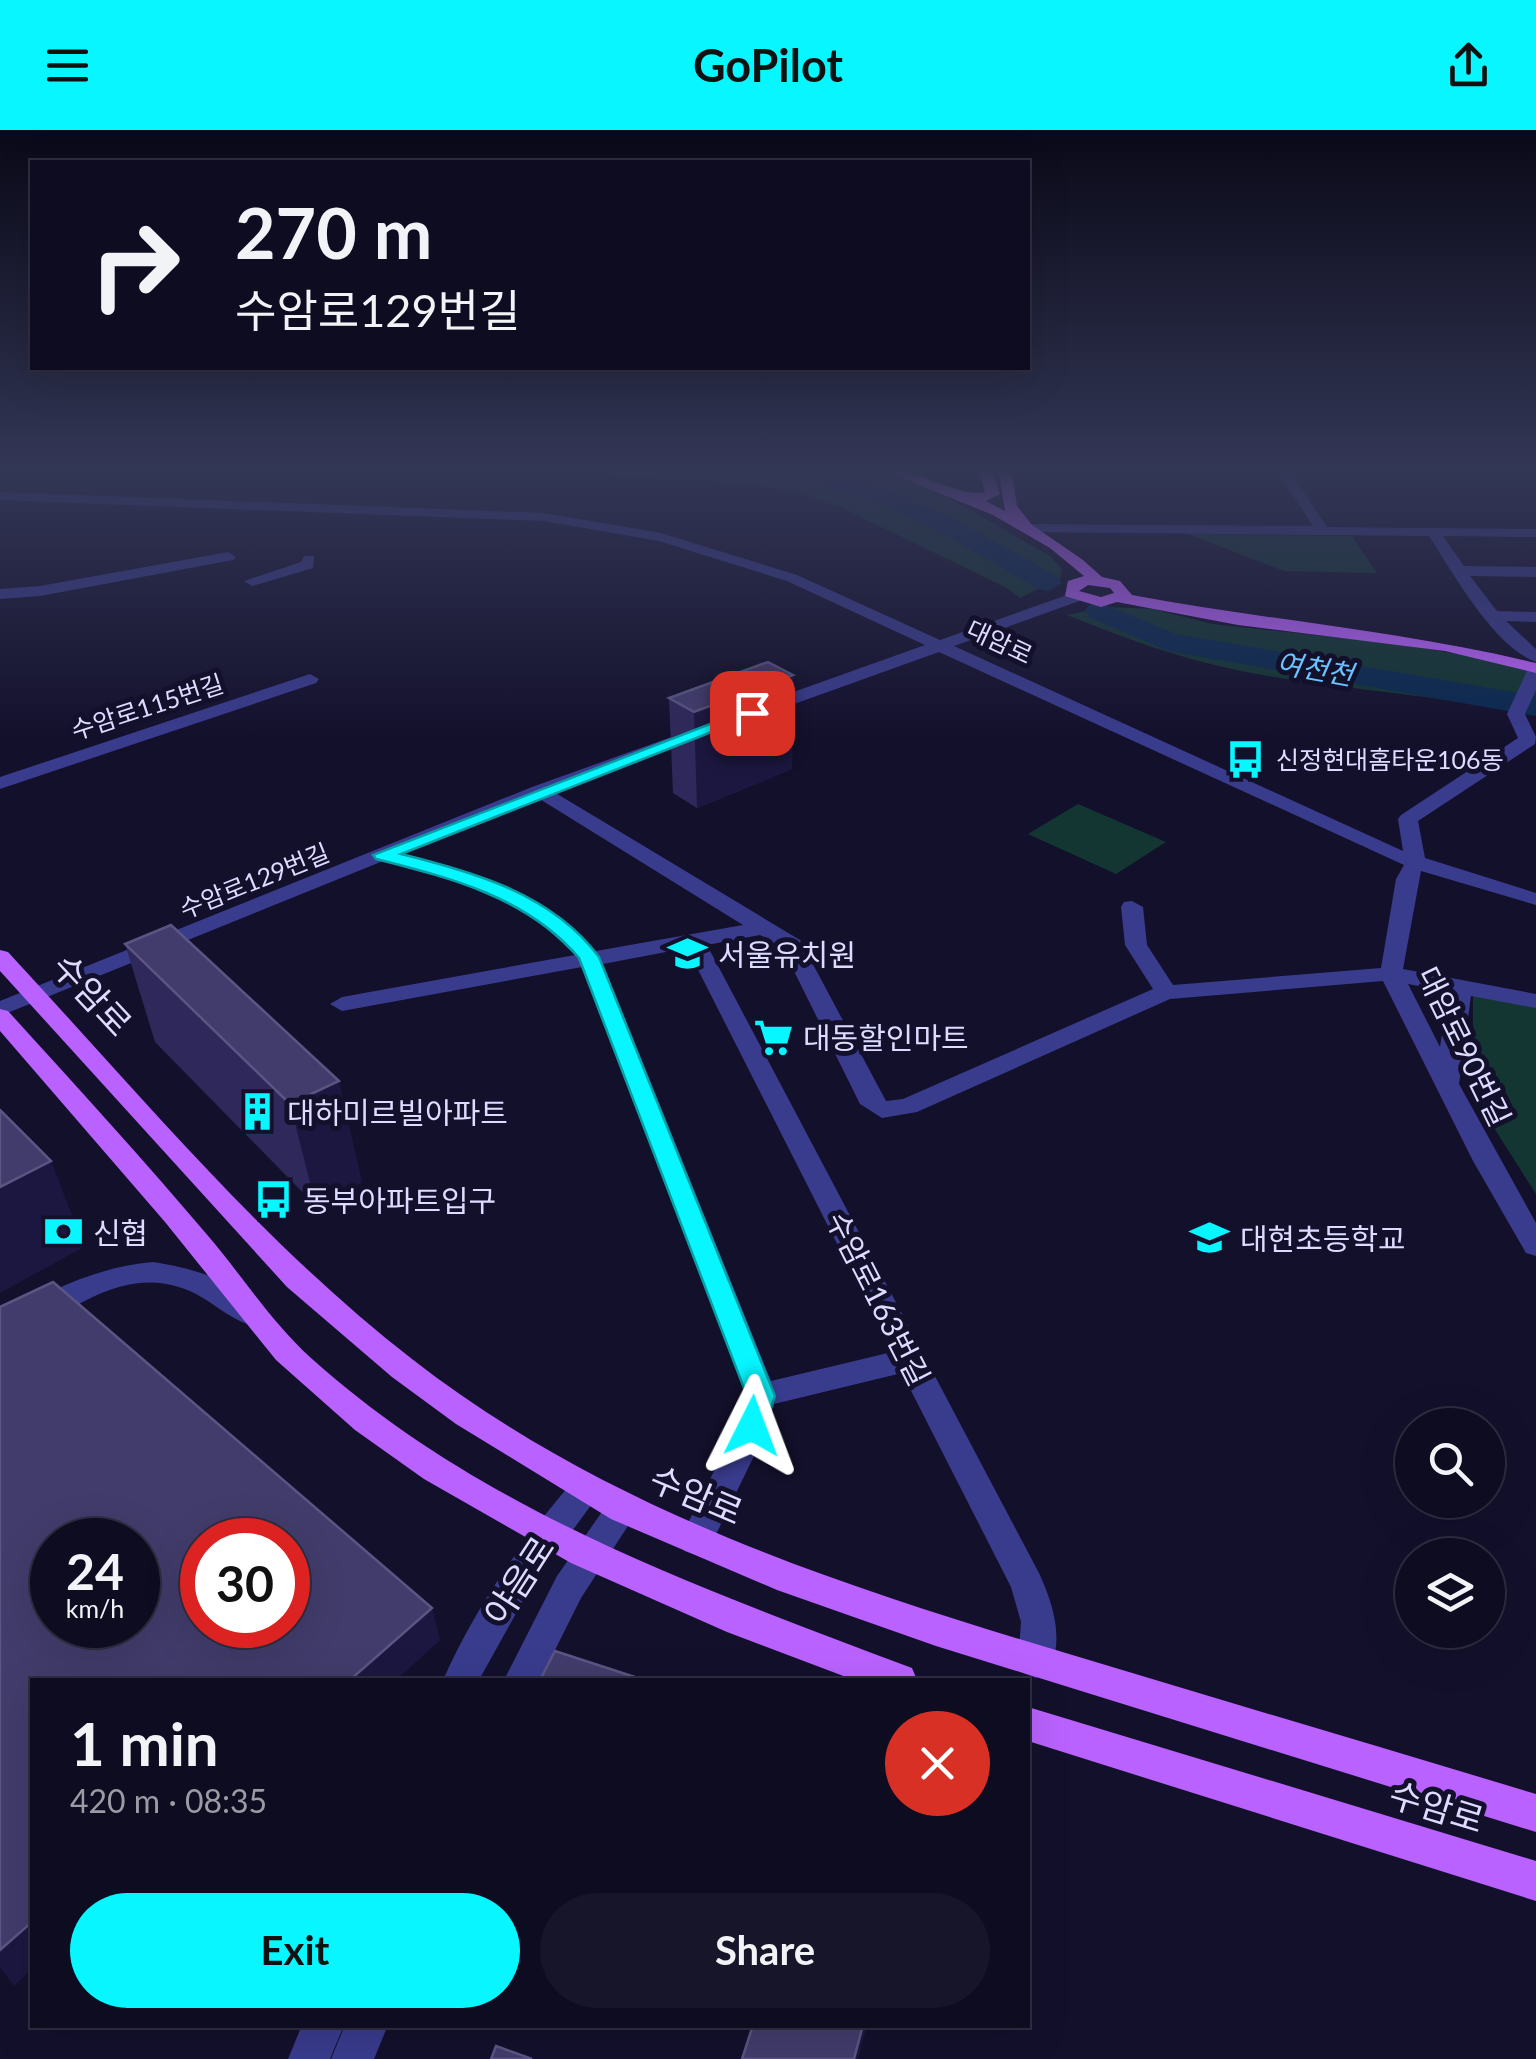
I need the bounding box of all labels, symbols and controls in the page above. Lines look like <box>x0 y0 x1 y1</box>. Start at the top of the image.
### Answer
icon: menu <box>40 38 95 93</box>
text: GoPilot <box>693 38 843 92</box>
icon: share <box>1441 38 1496 93</box>
text: 270 m <box>235 190 432 274</box>
icon: right <box>70 200 200 330</box>
text: 수암로129번길 <box>235 283 520 337</box>
street label: 대암로 <box>962 613 1038 669</box>
water label: 여천천 <box>1274 645 1359 692</box>
street label: 수암로115번길 <box>67 667 227 745</box>
pin <box>710 671 795 756</box>
icon: arrive <box>725 686 780 741</box>
bus stop icon: 신정현대홈타운106동 <box>1225 738 1267 780</box>
place label: 신정현대홈타운106동 <box>1276 744 1504 774</box>
street label: 수암로129번길 <box>175 836 333 924</box>
school or university icon: 서울유치원 <box>667 933 709 975</box>
place label: 서울유치원 <box>718 936 856 972</box>
street label: 수암로 <box>45 944 141 1044</box>
street label: 대암로90번길 <box>1411 960 1519 1132</box>
supermarket icon: 대동할인마트 <box>752 1016 794 1058</box>
place label: 대동할인마트 <box>803 1019 969 1055</box>
building icon: 대하미르빌아파트 <box>236 1091 278 1133</box>
place label: 대하미르빌아파트 <box>287 1094 508 1130</box>
bus stop icon: 동부아파트입구 <box>252 1179 294 1221</box>
place label: 동부아파트입구 <box>303 1182 496 1218</box>
street label: 수암로163번길 <box>820 1205 938 1391</box>
bank icon: 신협 <box>42 1211 84 1253</box>
place label: 신협 <box>93 1214 148 1250</box>
school or university icon: 대현초등학교 <box>1189 1217 1231 1259</box>
place label: 대현초등학교 <box>1240 1220 1406 1256</box>
position arrow <box>700 1374 804 1478</box>
map controls <box>1395 1408 1505 1648</box>
button: search <box>1395 1408 1505 1518</box>
street label: 수암로 <box>644 1456 750 1532</box>
speed limit sign: 30 <box>180 1518 310 1648</box>
street label: 야음로 <box>474 1528 562 1632</box>
button: layers <box>1395 1538 1505 1648</box>
text: 24 <box>66 1541 124 1601</box>
text: km/h <box>66 1593 124 1623</box>
text: 1 min <box>70 1707 219 1779</box>
button: close <box>885 1711 990 1816</box>
street label: 수암로 <box>1385 1772 1489 1840</box>
text: 420 m · 08:35 <box>70 1781 267 1820</box>
button: Exit <box>70 1893 520 2008</box>
button: Share <box>540 1893 990 2008</box>

